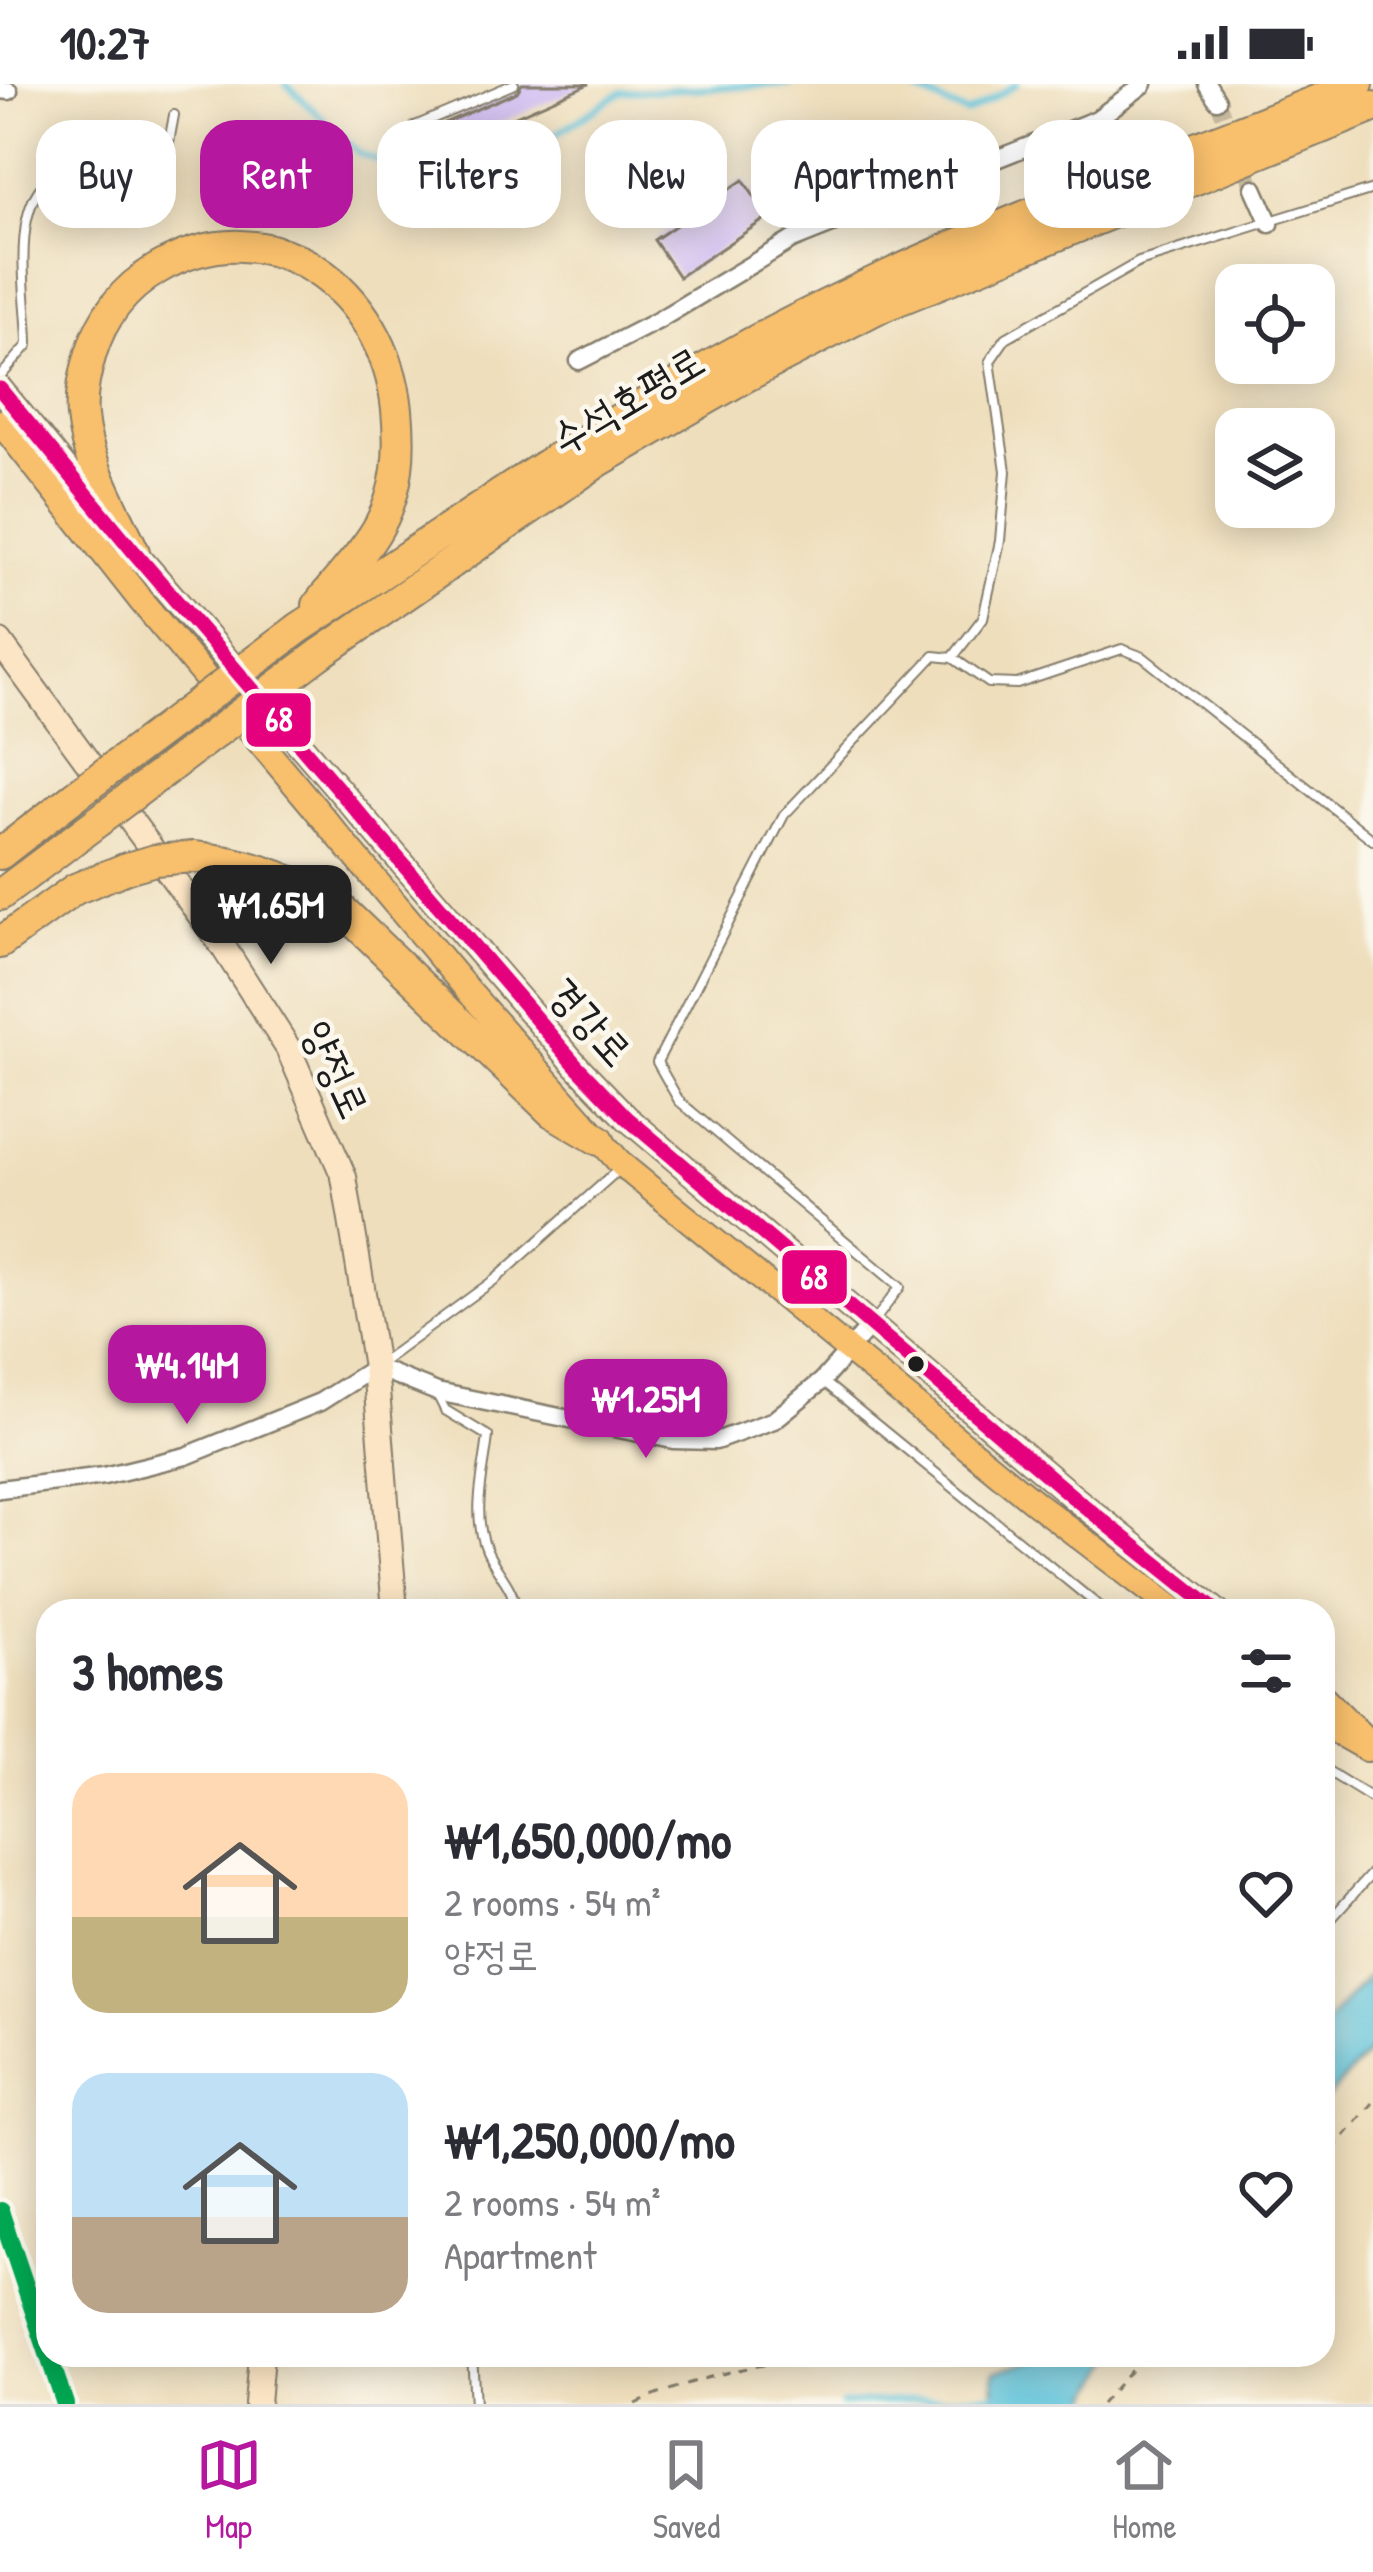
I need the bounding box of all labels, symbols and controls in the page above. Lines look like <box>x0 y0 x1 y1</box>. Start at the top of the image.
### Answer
text: 10:27 <box>60 12 150 73</box>
chip: Buy <box>36 120 176 228</box>
chip: Rent <box>200 120 353 228</box>
chip: Filters <box>377 120 561 228</box>
chip: New <box>585 120 727 228</box>
chip: Apartment <box>751 120 1000 228</box>
chip: House <box>1024 120 1194 228</box>
map controls <box>1215 264 1335 528</box>
button: locate <box>1215 264 1335 384</box>
street label: 수석호평로 <box>540 331 714 467</box>
button: layers <box>1215 408 1335 528</box>
line badge: 68 <box>244 691 313 749</box>
text: 68 <box>265 697 293 741</box>
pin: ₩1.65M <box>173 865 369 967</box>
text: ₩1.65M <box>218 877 324 930</box>
street label: 경강로 <box>536 964 646 1078</box>
street label: 양정로 <box>290 1011 384 1127</box>
line badge: 68 <box>780 1248 849 1306</box>
text: 68 <box>800 1255 828 1299</box>
pin: ₩4.14M <box>89 1325 285 1427</box>
text: ₩4.14M <box>135 1337 239 1390</box>
unlabelled marker <box>905 1353 927 1375</box>
pin: ₩1.25M <box>548 1359 744 1461</box>
text: ₩1.25M <box>591 1371 701 1424</box>
text: 3 homes <box>72 1637 223 1706</box>
icon: filters <box>1233 1638 1299 1704</box>
text: ₩1,650,000/mo <box>444 1805 731 1874</box>
icon: home <box>168 1821 312 1965</box>
icon: heart <box>1233 1860 1299 1926</box>
text: 2 rooms · 54 m² <box>444 1875 661 1928</box>
text: 양정로 <box>444 1928 538 1981</box>
text: ₩1,250,000/mo <box>444 2105 735 2174</box>
icon: home <box>168 2121 312 2265</box>
icon: heart <box>1233 2160 1299 2226</box>
text: 2 rooms · 54 m² <box>444 2175 661 2228</box>
text: Apartment <box>444 2228 597 2281</box>
tab: Map <box>196 2432 262 2548</box>
tab: Saved <box>653 2432 720 2548</box>
tab: Home <box>1111 2432 1177 2548</box>

